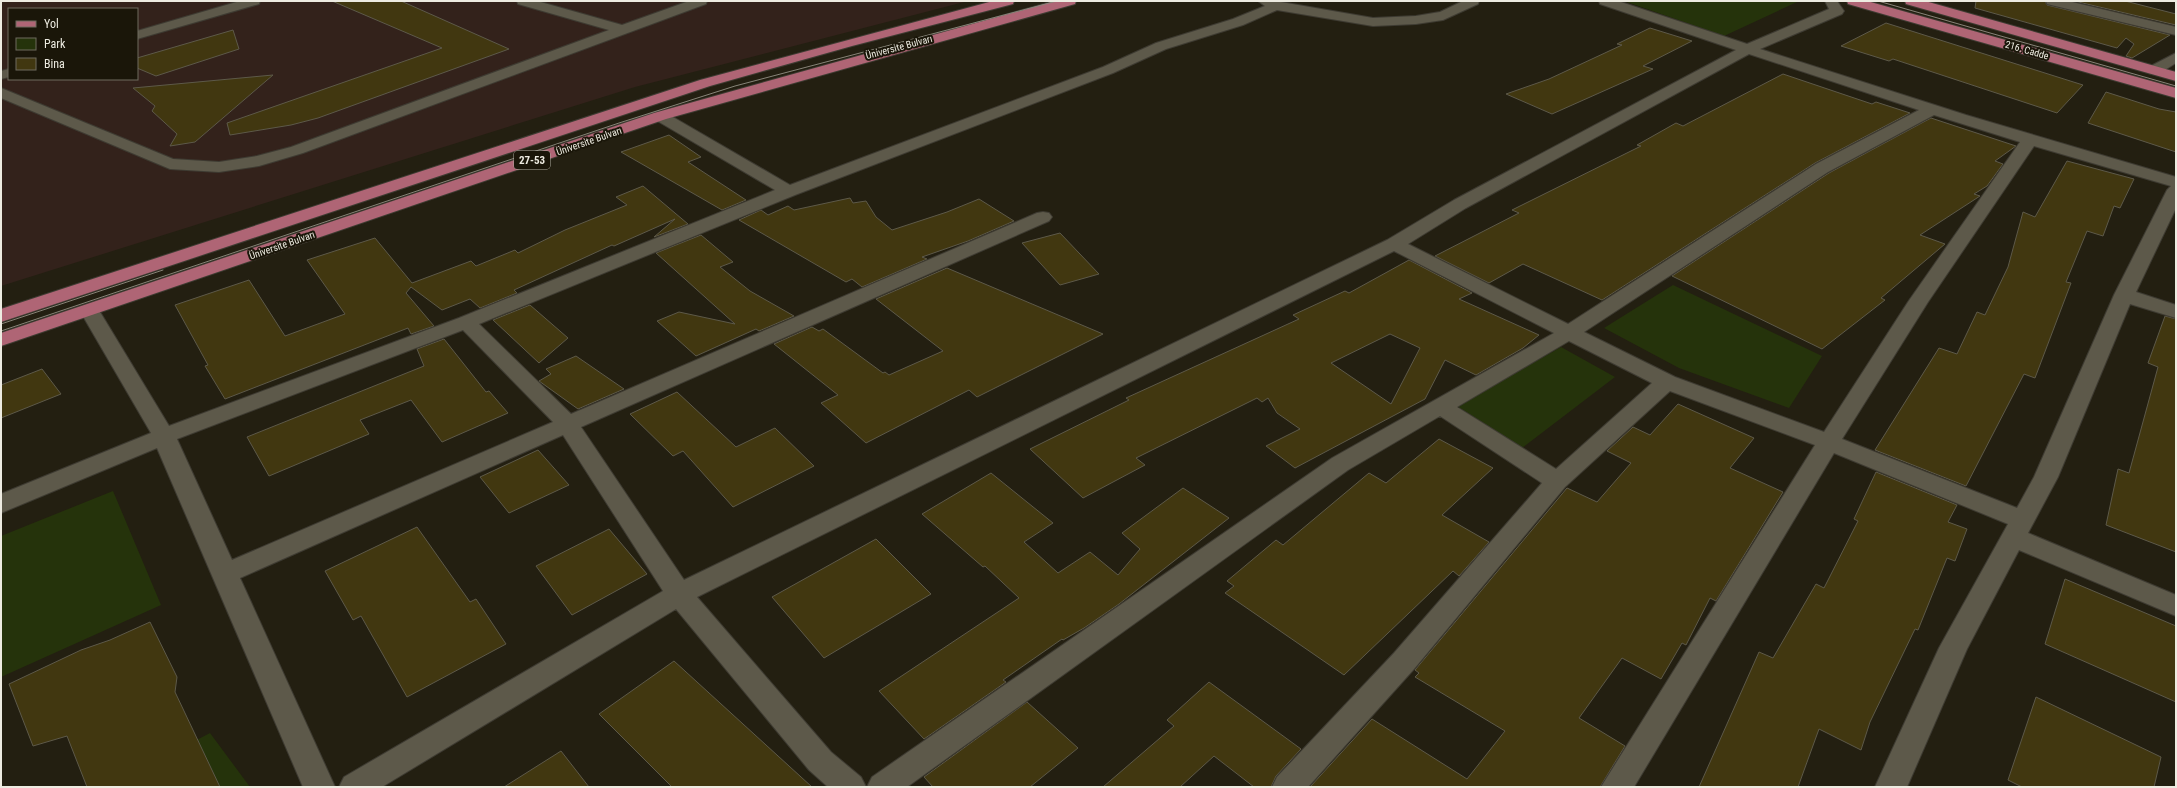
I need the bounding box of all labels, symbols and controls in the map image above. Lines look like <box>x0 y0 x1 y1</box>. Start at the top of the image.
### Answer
legend <box>8 8 138 80</box>
text: Yol <box>44 17 59 31</box>
street label: Üniversite Bulvarı <box>864 32 933 61</box>
text: Park <box>44 37 66 51</box>
street label: 216. Cadde <box>2004 39 2050 62</box>
text: Bina <box>44 57 65 71</box>
street label: Üniversite Bulvarı <box>555 124 623 157</box>
road number: 27-53 <box>514 151 550 169</box>
street label: Üniversite Bulvarı <box>248 228 316 261</box>

